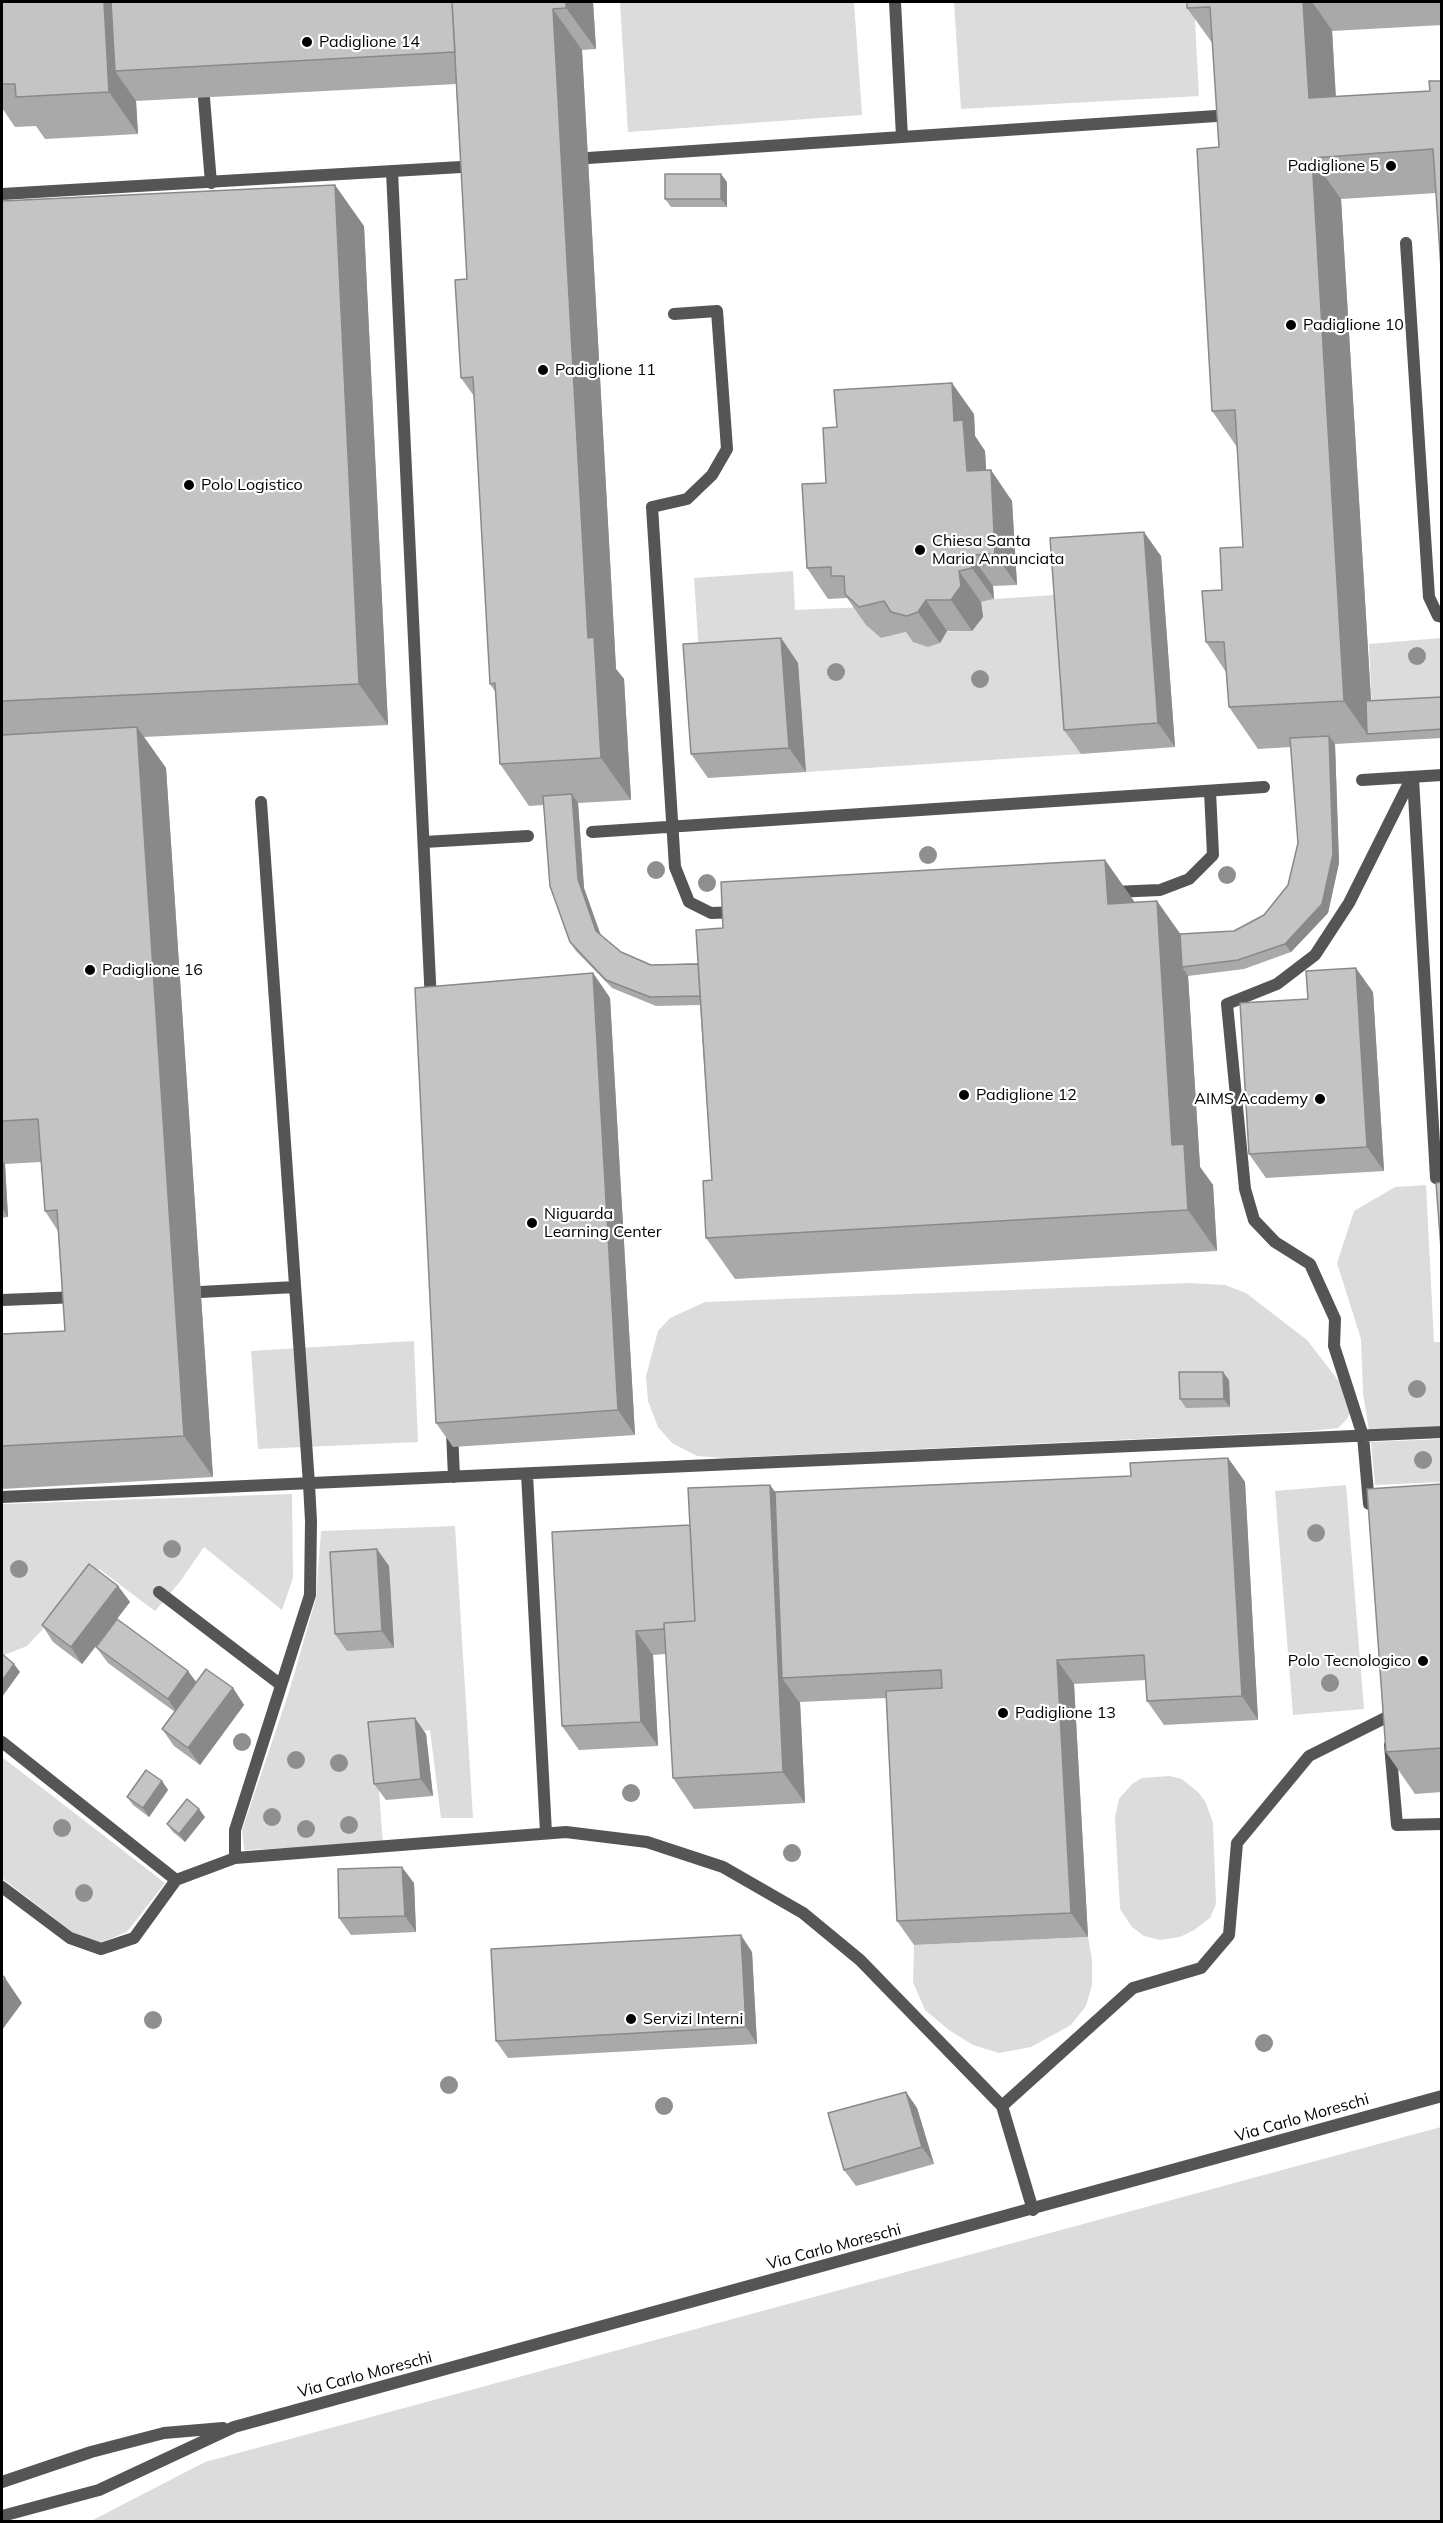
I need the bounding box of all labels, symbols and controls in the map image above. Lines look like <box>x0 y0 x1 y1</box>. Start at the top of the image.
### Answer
place label: Padiglione 14 <box>319 32 420 52</box>
marker: Padiglione 14 <box>300 35 314 49</box>
place label: Padiglione 5 <box>1288 156 1379 176</box>
marker: Padiglione 5 <box>1384 159 1398 173</box>
place label: Padiglione 10 <box>1303 315 1404 335</box>
marker: Padiglione 10 <box>1284 318 1298 332</box>
place label: Padiglione 11 <box>555 360 656 380</box>
marker: Padiglione 11 <box>536 363 550 377</box>
place label: Polo Logistico <box>201 475 303 495</box>
marker: Polo Logistico <box>182 478 196 492</box>
place label: Chiesa Santa Maria Annunciata <box>932 531 1064 569</box>
marker: Chiesa Santa Maria Annunciata <box>913 543 927 557</box>
place label: Padiglione 16 <box>102 960 203 980</box>
marker: Padiglione 16 <box>83 963 97 977</box>
place label: Padiglione 12 <box>976 1085 1077 1105</box>
marker: Padiglione 12 <box>957 1088 971 1102</box>
place label: AIMS Academy <box>1194 1089 1308 1109</box>
marker: AIMS Academy <box>1313 1092 1327 1106</box>
place label: Niguarda Learning Center <box>544 1204 662 1242</box>
marker: Niguarda Learning Center <box>525 1216 539 1230</box>
place label: Polo Tecnologico <box>1288 1651 1411 1671</box>
marker: Polo Tecnologico <box>1416 1654 1430 1668</box>
place label: Padiglione 13 <box>1015 1703 1116 1723</box>
marker: Padiglione 13 <box>996 1706 1010 1720</box>
place label: Servizi Interni <box>643 2009 743 2029</box>
marker: Servizi Interni <box>624 2012 638 2026</box>
street label: Via Carlo Moreschi <box>1233 2090 1371 2146</box>
street label: Via Carlo Moreschi <box>765 2220 903 2274</box>
street label: Via Carlo Moreschi <box>296 2348 434 2402</box>

